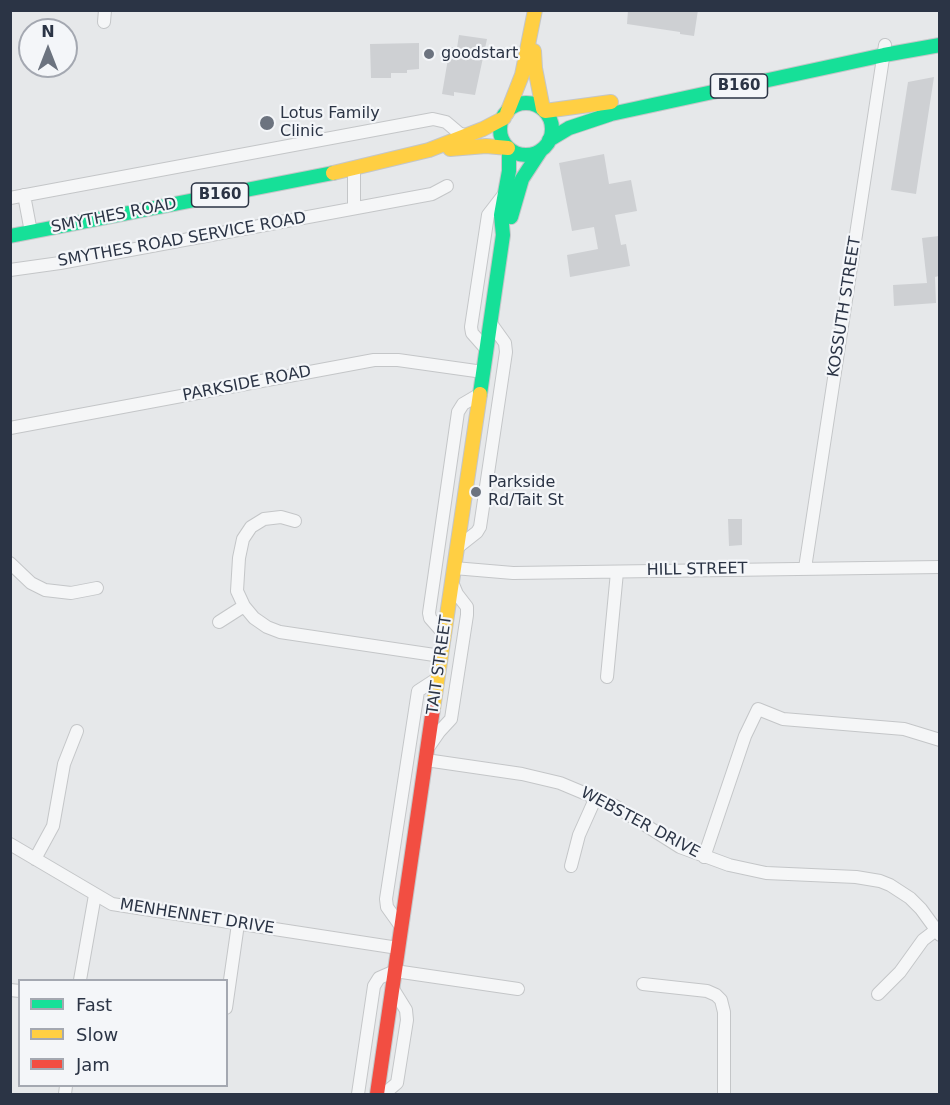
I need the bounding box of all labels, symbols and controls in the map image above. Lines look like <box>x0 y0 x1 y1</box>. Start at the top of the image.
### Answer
north arrow <box>18 18 78 78</box>
text: N <box>41 22 55 41</box>
place label: goodstart <box>441 44 518 64</box>
marker: goodstart <box>422 47 436 61</box>
road number: B160 <box>710 74 768 98</box>
place label: Lotus Family Clinic <box>280 104 380 142</box>
marker: Lotus Family Clinic <box>258 114 276 132</box>
road number: B160 <box>192 183 248 207</box>
street label: SMYTHES ROAD <box>50 194 178 238</box>
street label: SMYTHES ROAD SERVICE ROAD <box>56 209 308 271</box>
street label: KOSSUTH STREET <box>824 235 866 379</box>
street label: PARKSIDE ROAD <box>181 362 313 406</box>
place label: Parkside Rd/Tait St <box>488 473 564 511</box>
marker: Parkside Rd/Tait St <box>469 485 483 499</box>
street label: HILL STREET <box>646 560 748 580</box>
street label: TAIT STREET <box>424 614 456 716</box>
street label: WEBSTER DRIVE <box>577 784 703 862</box>
street label: MENHENNET DRIVE <box>118 895 276 939</box>
legend <box>18 979 228 1087</box>
text: Fast <box>76 994 112 1015</box>
text: Slow <box>76 1024 118 1045</box>
text: Jam <box>76 1054 110 1075</box>

